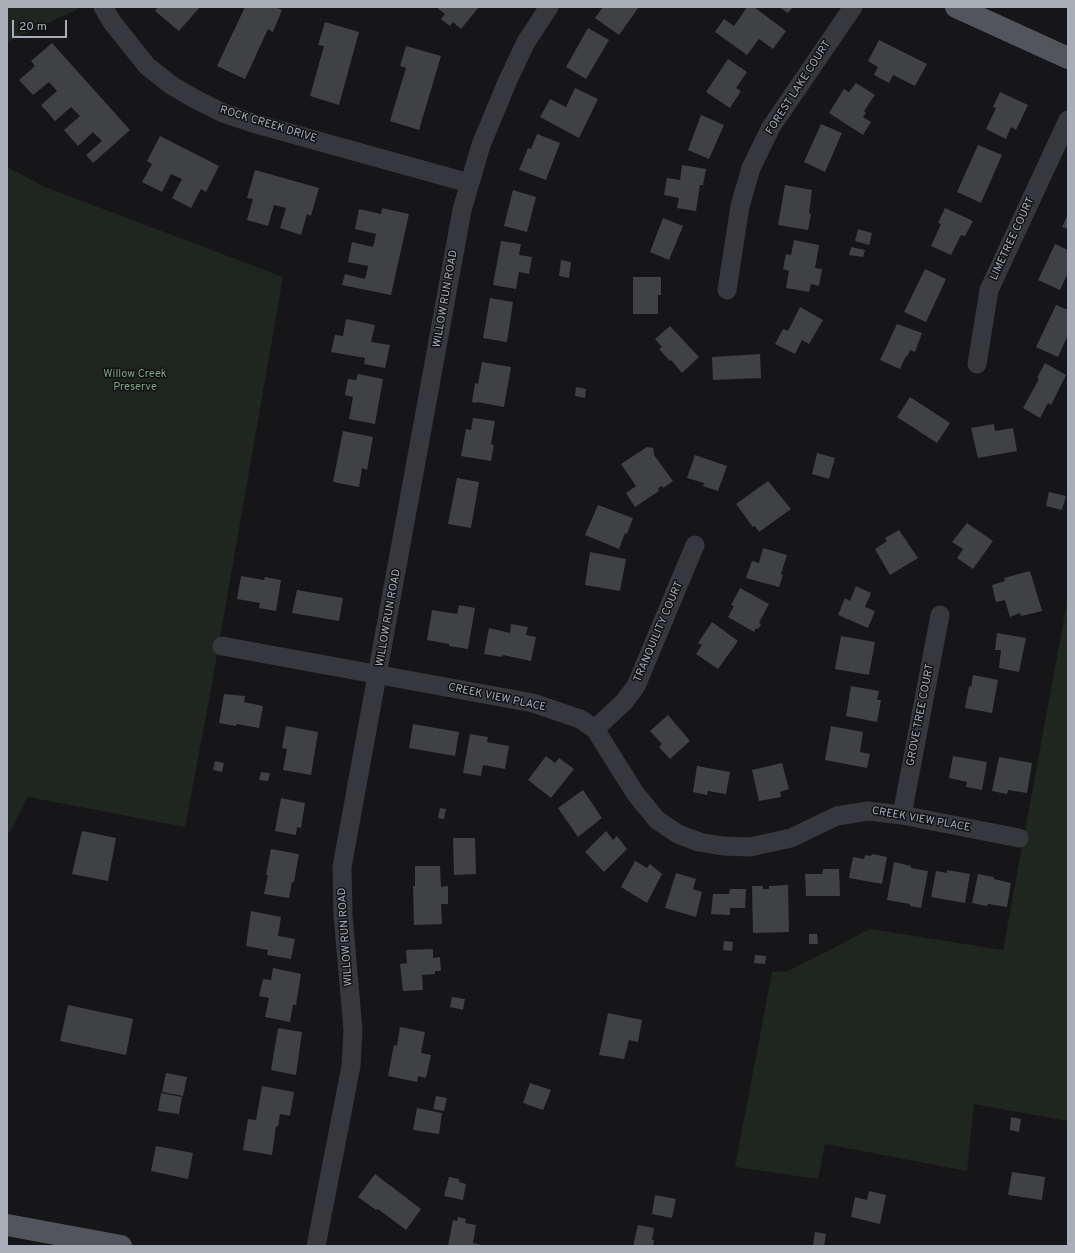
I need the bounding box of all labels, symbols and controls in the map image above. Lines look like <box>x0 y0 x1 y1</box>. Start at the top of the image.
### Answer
scale bar <box>14 12 69 38</box>
text: 20 m <box>19 19 47 35</box>
street label: FOREST LAKE COURT <box>764 39 834 137</box>
street label: ROCK CREEK DRIVE <box>218 104 318 146</box>
street label: LIMETREE COURT <box>988 195 1038 283</box>
street label: WILLOW RUN ROAD <box>431 249 461 349</box>
park label: Willow Creek Preserve <box>103 368 167 394</box>
street label: WILLOW RUN ROAD <box>374 568 404 668</box>
street label: TRANQUILITY COURT <box>632 580 686 684</box>
street label: GROVE TREE COURT <box>905 663 937 767</box>
street label: CREEK VIEW PLACE <box>447 681 547 715</box>
street label: CREEK VIEW PLACE <box>871 805 971 835</box>
street label: WILLOW RUN ROAD <box>336 887 356 987</box>

